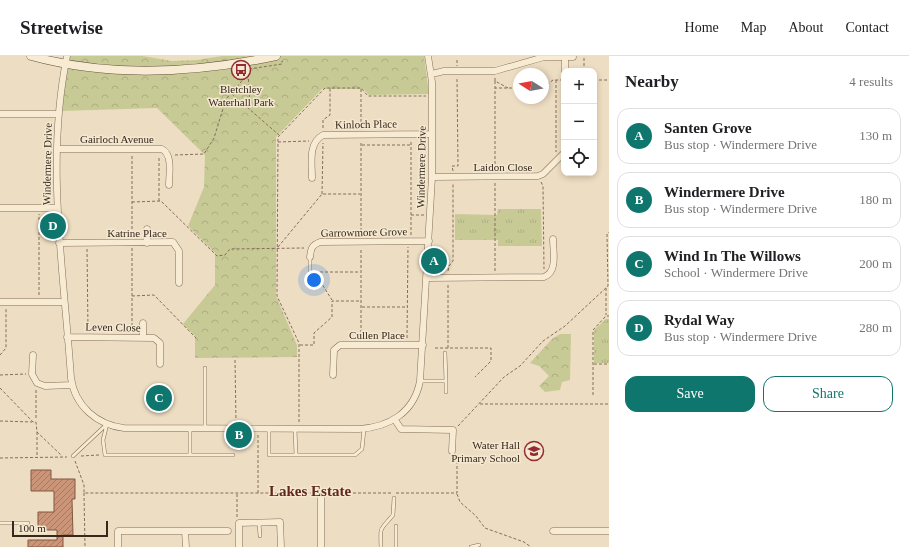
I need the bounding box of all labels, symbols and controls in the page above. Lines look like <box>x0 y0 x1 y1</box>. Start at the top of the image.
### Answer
text: Streetwise <box>20 17 103 38</box>
text: Home <box>685 20 719 35</box>
text: Map <box>741 20 766 35</box>
text: About <box>788 20 823 35</box>
text: Contact <box>845 20 889 35</box>
bus stop icon: Bletchley Waterhall Park <box>230 59 252 81</box>
north arrow <box>513 68 549 104</box>
map controls <box>561 68 597 176</box>
button: + <box>561 68 597 104</box>
text: Nearby <box>625 72 679 91</box>
text: 4 results <box>849 74 893 89</box>
place label: Bletchley Waterhall Park <box>208 83 274 108</box>
button: − <box>561 104 597 140</box>
street label: Kinloch Place <box>335 117 397 131</box>
text: Santen Grove <box>664 120 752 136</box>
street label: Windermere Drive <box>40 123 54 205</box>
street label: Windermere Drive <box>414 126 428 208</box>
text: A <box>634 128 644 143</box>
text: 130 m <box>859 128 892 143</box>
street label: Gairloch Avenue <box>80 133 154 145</box>
text: Bus stop · Windermere Drive <box>664 137 817 152</box>
button: locate <box>561 140 597 176</box>
street label: Laidon Close <box>474 161 533 173</box>
text: Windermere Drive <box>664 184 785 200</box>
text: B <box>635 192 643 207</box>
text: 180 m <box>859 192 892 207</box>
text: Bus stop · Windermere Drive <box>664 201 817 216</box>
pin: D <box>40 211 66 241</box>
street label: Garrowmore Grove <box>321 225 407 239</box>
street label: Katrine Place <box>107 227 167 239</box>
pin: A <box>421 246 447 276</box>
text: Wind In The Willows <box>664 248 801 264</box>
text: C <box>634 256 644 271</box>
text: 200 m <box>859 256 892 271</box>
text: School · Windermere Drive <box>664 265 808 280</box>
your location <box>304 270 324 290</box>
text: Rydal Way <box>664 312 734 328</box>
text: D <box>634 320 644 335</box>
text: 280 m <box>859 320 892 335</box>
street label: Leven Close <box>85 321 141 333</box>
street label: Cullen Place <box>349 329 405 341</box>
text: Bus stop · Windermere Drive <box>664 329 817 344</box>
button: Save <box>625 376 755 412</box>
button: Share <box>763 376 893 412</box>
pin: C <box>146 383 172 413</box>
pin: B <box>226 420 252 450</box>
place label: Water Hall Primary School <box>451 439 520 464</box>
school or university icon: Water Hall Primary School <box>523 440 545 462</box>
district label: Lakes Estate <box>269 483 351 499</box>
scale bar <box>12 519 108 538</box>
text: 100 m <box>18 522 46 534</box>

